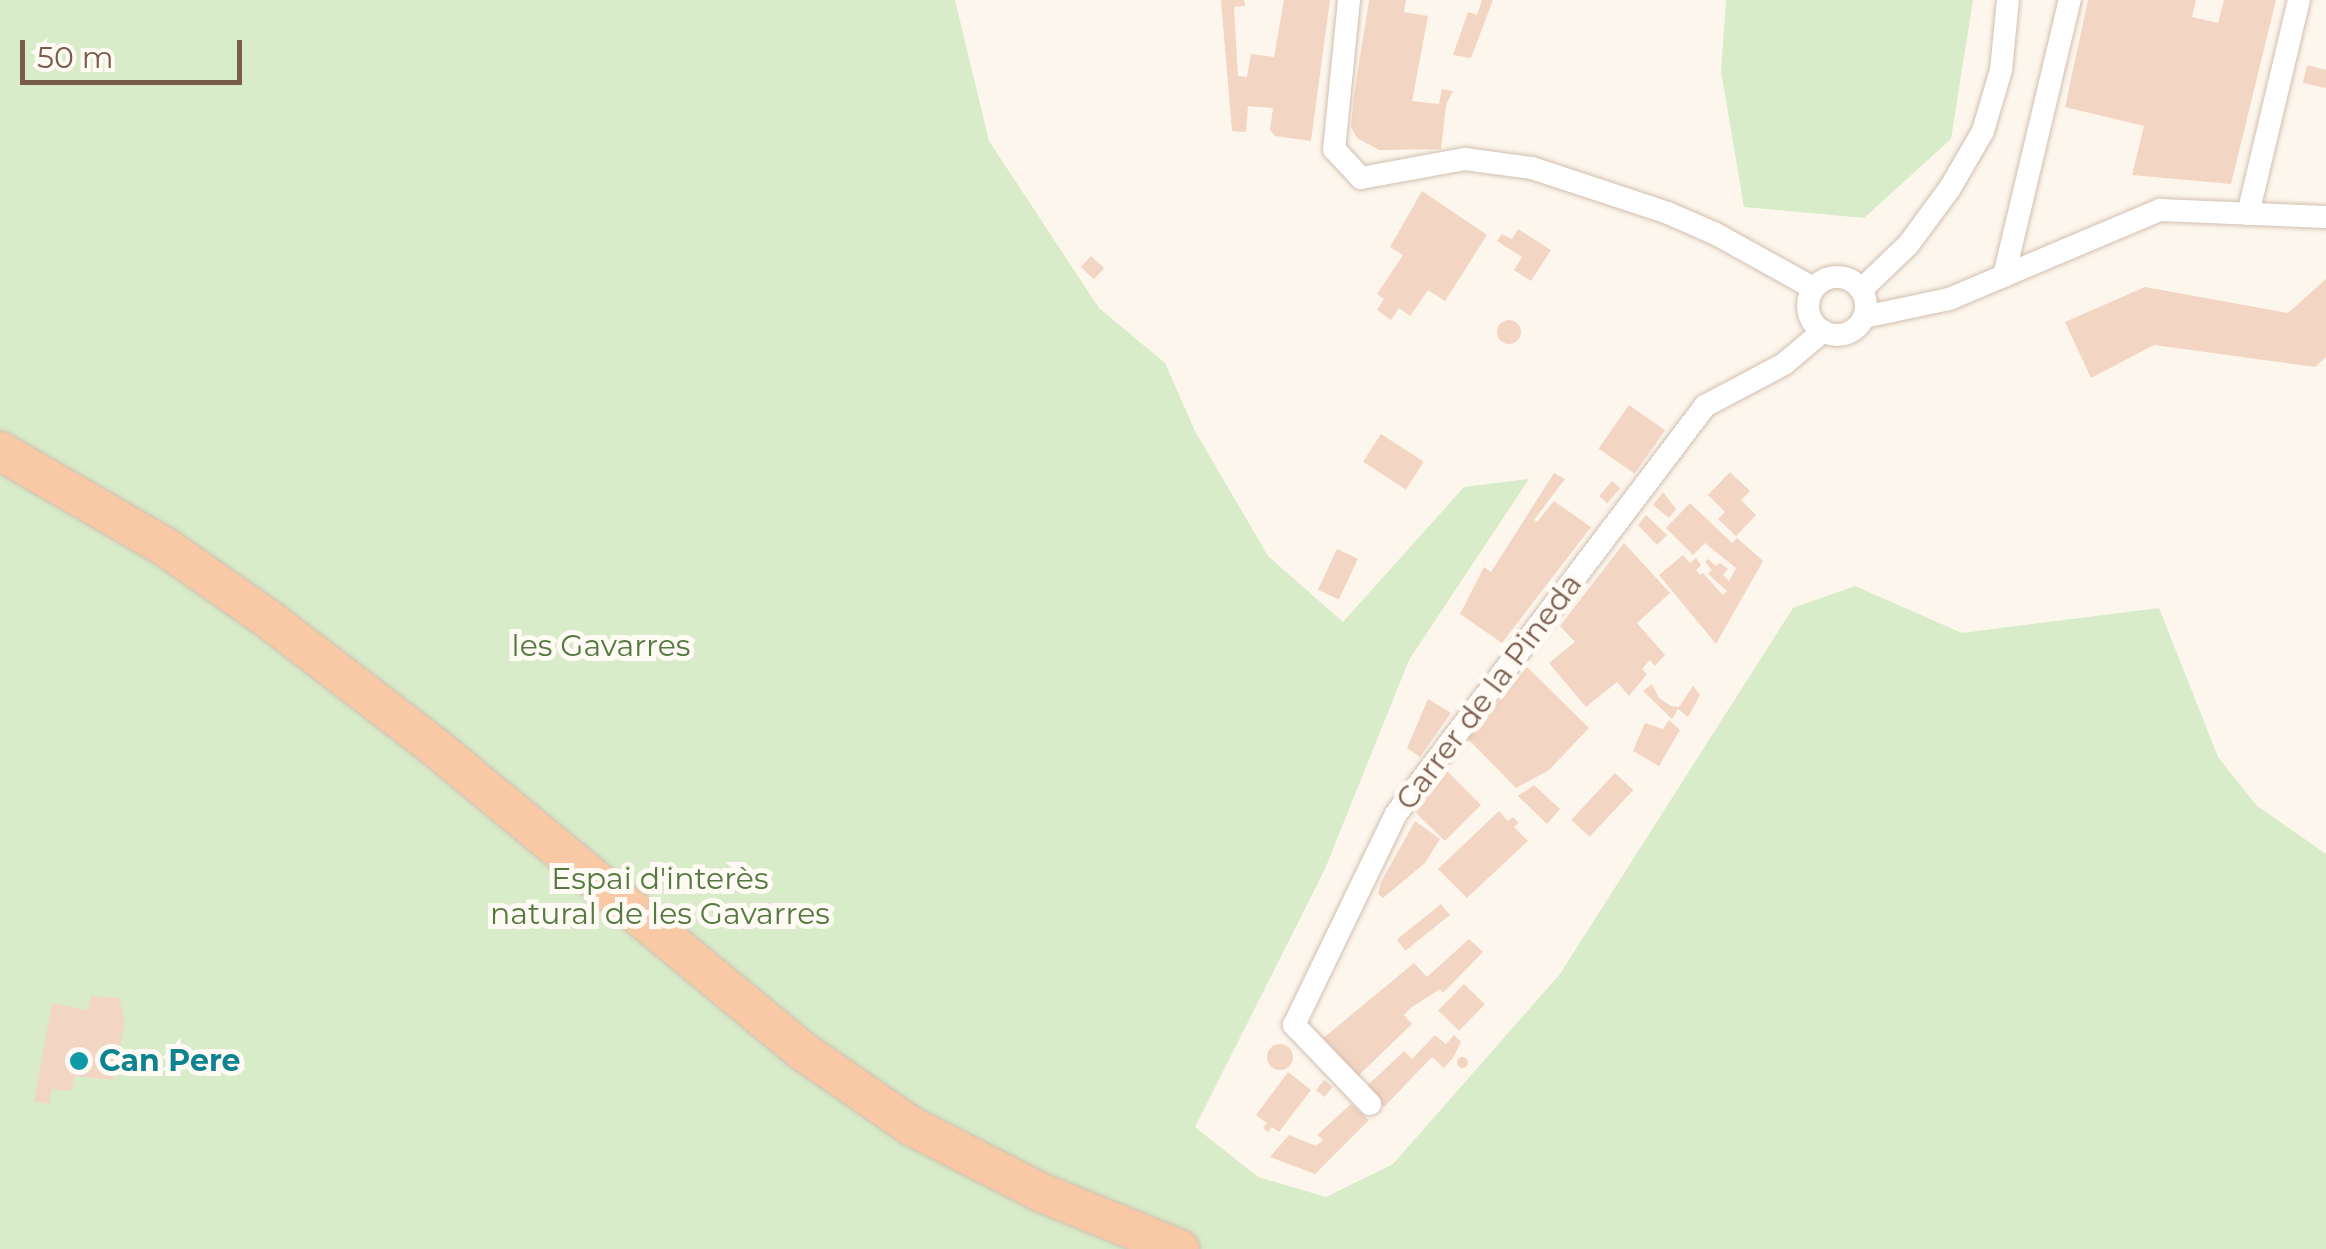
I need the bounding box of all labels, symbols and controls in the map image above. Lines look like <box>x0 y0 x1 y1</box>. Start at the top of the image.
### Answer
scale bar <box>25 20 248 82</box>
text: 50 m <box>37 39 114 76</box>
street label: Carrer de la Pineda <box>1389 567 1589 817</box>
park label: les Gavarres <box>512 628 690 664</box>
park label: Espai d'interès natural de les Gavarres <box>490 861 830 932</box>
place label: Can Pere <box>99 1043 240 1079</box>
marker: Can Pere <box>68 1050 90 1072</box>

